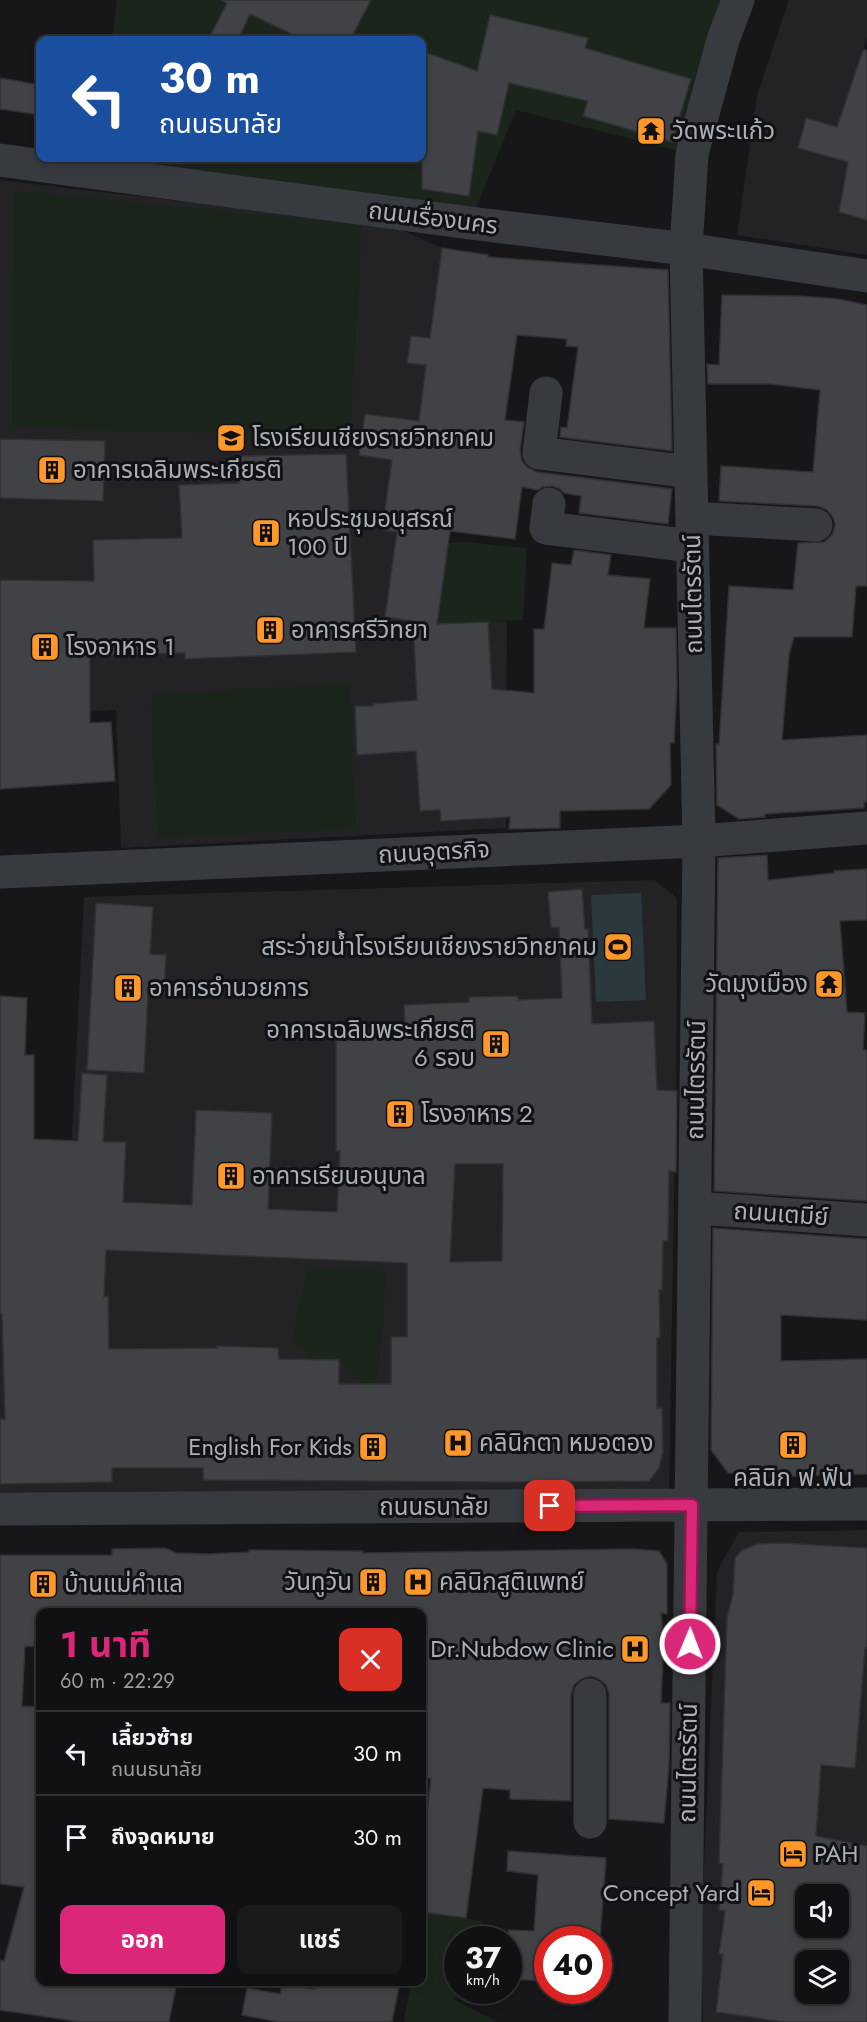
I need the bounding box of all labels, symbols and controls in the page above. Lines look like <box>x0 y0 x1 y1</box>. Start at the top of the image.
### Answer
text: 30 m <box>159 48 260 109</box>
icon: left <box>60 60 138 138</box>
text: ถนนธนาลัย <box>159 104 282 143</box>
place label: วัดพระแก้ว <box>672 113 775 148</box>
temple icon: วัดพระแก้ว <box>635 115 667 147</box>
street label: ถนนเรื่องนคร <box>366 192 500 243</box>
place label: โรงเรียนเชียงรายวิทยาคม <box>252 420 494 455</box>
school or university icon: โรงเรียนเชียงรายวิทยาคม <box>215 422 247 454</box>
place label: อาคารเฉลิมพระเกียรติ <box>73 452 282 487</box>
building icon: อาคารเฉลิมพระเกียรติ <box>36 454 68 486</box>
place label: หอประชุมอนุสรณ์ 100 ปี <box>287 501 453 564</box>
building icon: หอประชุมอนุสรณ์ 100 ปี <box>250 517 282 549</box>
street label: ถนนไตรรัตน์ <box>674 534 711 654</box>
place label: อาคารศรีวิทยา <box>291 612 428 647</box>
building icon: อาคารศรีวิทยา <box>254 614 286 646</box>
place label: โรงอาหาร 1 <box>66 629 175 664</box>
building icon: โรงอาหาร 1 <box>29 631 61 663</box>
street label: ถนนอุตรกิจ <box>377 831 491 872</box>
place label: สระว่ายน้ำโรงเรียนเชียงรายวิทยาคม <box>261 929 597 964</box>
sports icon: สระว่ายน้ำโรงเรียนเชียงรายวิทยาคม <box>602 931 634 963</box>
place label: วัดมุงเมือง <box>705 966 808 1001</box>
temple icon: วัดมุงเมือง <box>813 968 845 1000</box>
place label: อาคารอำนวยการ <box>149 970 309 1005</box>
building icon: อาคารอำนวยการ <box>112 972 144 1004</box>
place label: อาคารเฉลิมพระเกียรติ 6 รอบ <box>266 1012 475 1075</box>
street label: ถนนไตรรัตน์ <box>677 1020 714 1140</box>
building icon: อาคารเฉลิมพระเกียรติ 6 รอบ <box>480 1028 512 1060</box>
place label: โรงอาหาร 2 <box>421 1096 533 1131</box>
building icon: โรงอาหาร 2 <box>384 1098 416 1130</box>
place label: อาคารเรียนอนุบาล <box>252 1158 426 1193</box>
building icon: อาคารเรียนอนุบาล <box>215 1160 247 1192</box>
street label: ถนนเตมีย์ <box>732 1193 830 1234</box>
place label: คลินิกตา หมอตอง <box>479 1425 653 1460</box>
hospital icon: คลินิกตา หมอตอง <box>442 1427 474 1459</box>
place label: English For Kids <box>188 1429 352 1464</box>
building icon: คลินิก ฟ.ฟัน <box>777 1429 809 1461</box>
building icon: English For Kids <box>357 1431 389 1463</box>
place label: คลินิก ฟ.ฟัน <box>733 1460 853 1495</box>
pin <box>524 1480 575 1531</box>
street label: ถนนธนาลัย <box>379 1489 489 1524</box>
icon: arrive <box>533 1489 566 1522</box>
place label: วันทูวัน <box>284 1564 352 1599</box>
place label: คลินิกสูติแพทย์ <box>439 1564 584 1599</box>
place label: บ้านแม่คำแล <box>64 1566 183 1601</box>
building icon: วันทูวัน <box>357 1566 389 1598</box>
hospital icon: คลินิกสูติแพทย์ <box>402 1566 434 1598</box>
building icon: บ้านแม่คำแล <box>27 1568 59 1600</box>
position arrow <box>658 1612 722 1676</box>
text: 1 นาที <box>60 1618 151 1670</box>
button: close <box>339 1628 402 1691</box>
place label: Dr.Nubdow Clinic <box>430 1631 614 1666</box>
hospital icon: Dr.Nubdow Clinic <box>619 1633 651 1665</box>
text: 60 m · 22:29 <box>60 1667 175 1696</box>
street label: ถนนไตรรัตน์ <box>669 1703 706 1823</box>
text: เลี้ยวซ้าย <box>111 1721 193 1753</box>
icon: left <box>60 1737 93 1770</box>
text: 30 m <box>353 1737 402 1769</box>
text: ถนนธนาลัย <box>111 1755 202 1784</box>
text: ถึงจุดหมาย <box>111 1820 215 1852</box>
icon: arrive <box>60 1821 93 1854</box>
text: 30 m <box>353 1821 402 1853</box>
place label: PAH <box>814 1836 858 1871</box>
hotel icon: PAH <box>777 1838 809 1870</box>
place label: Concept Yard <box>603 1875 740 1910</box>
hotel icon: Concept Yard <box>745 1877 777 1909</box>
map controls <box>795 1884 849 2004</box>
button: sound <box>795 1884 849 1938</box>
button: ออก <box>60 1905 225 1974</box>
button: แชร์ <box>237 1905 402 1974</box>
speed limit sign: 40 <box>534 1926 612 2004</box>
text: 37 <box>465 1936 501 1979</box>
button: layers <box>795 1950 849 2004</box>
text: km/h <box>466 1969 500 1991</box>

